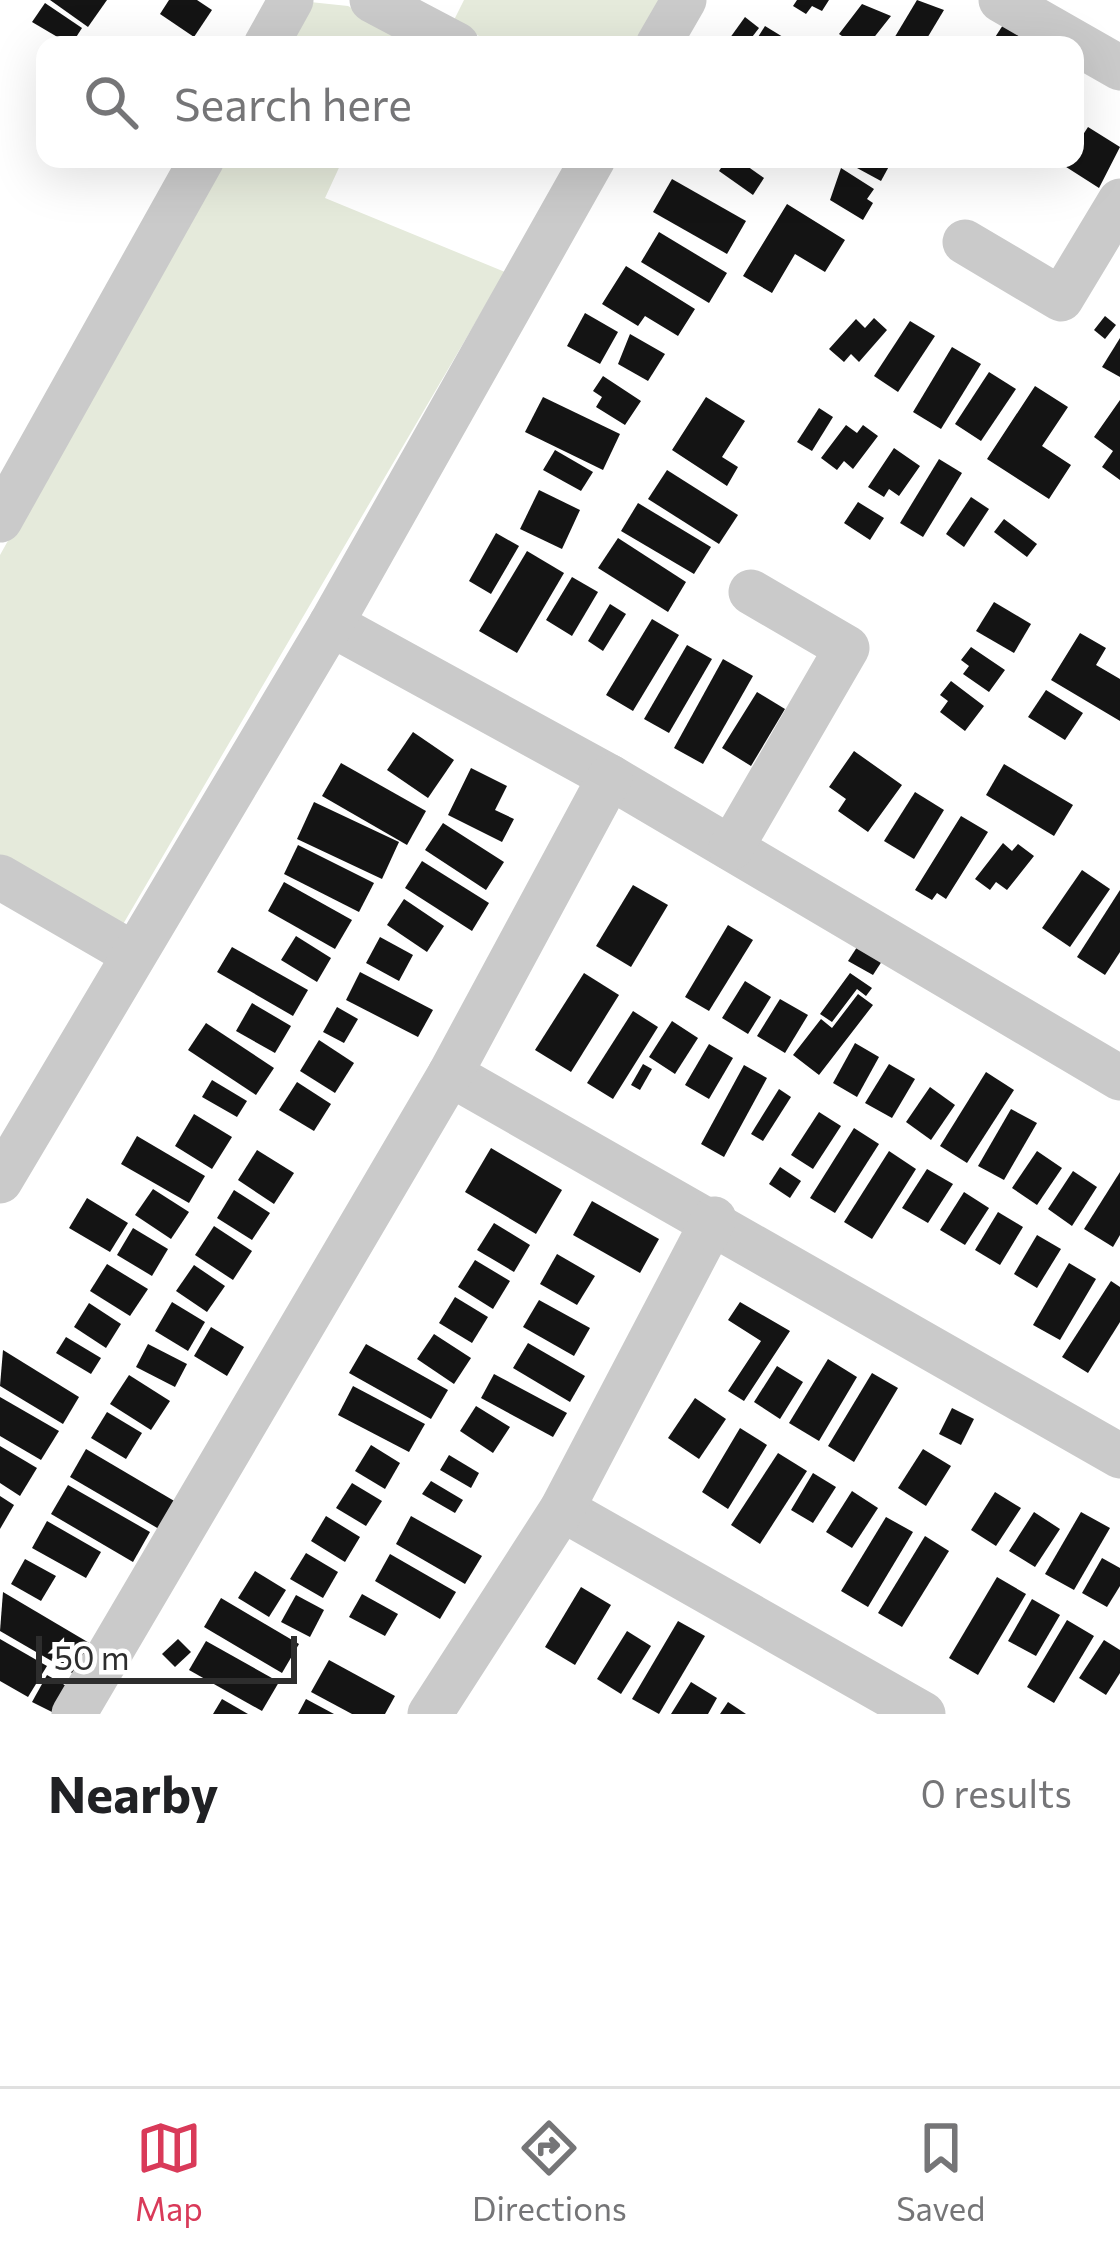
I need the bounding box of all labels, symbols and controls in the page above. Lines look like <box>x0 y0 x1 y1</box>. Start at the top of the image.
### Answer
search box <box>36 36 1084 168</box>
icon: search <box>78 69 144 135</box>
text: Search here <box>174 75 412 130</box>
scale bar <box>36 1630 297 1683</box>
text: 50 m <box>54 1636 130 1677</box>
text: Nearby <box>48 1761 218 1824</box>
text: 0 results <box>920 1768 1072 1816</box>
tab: Map <box>135 2115 203 2228</box>
tab: Directions <box>472 2115 627 2228</box>
tab: Saved <box>896 2115 985 2228</box>

